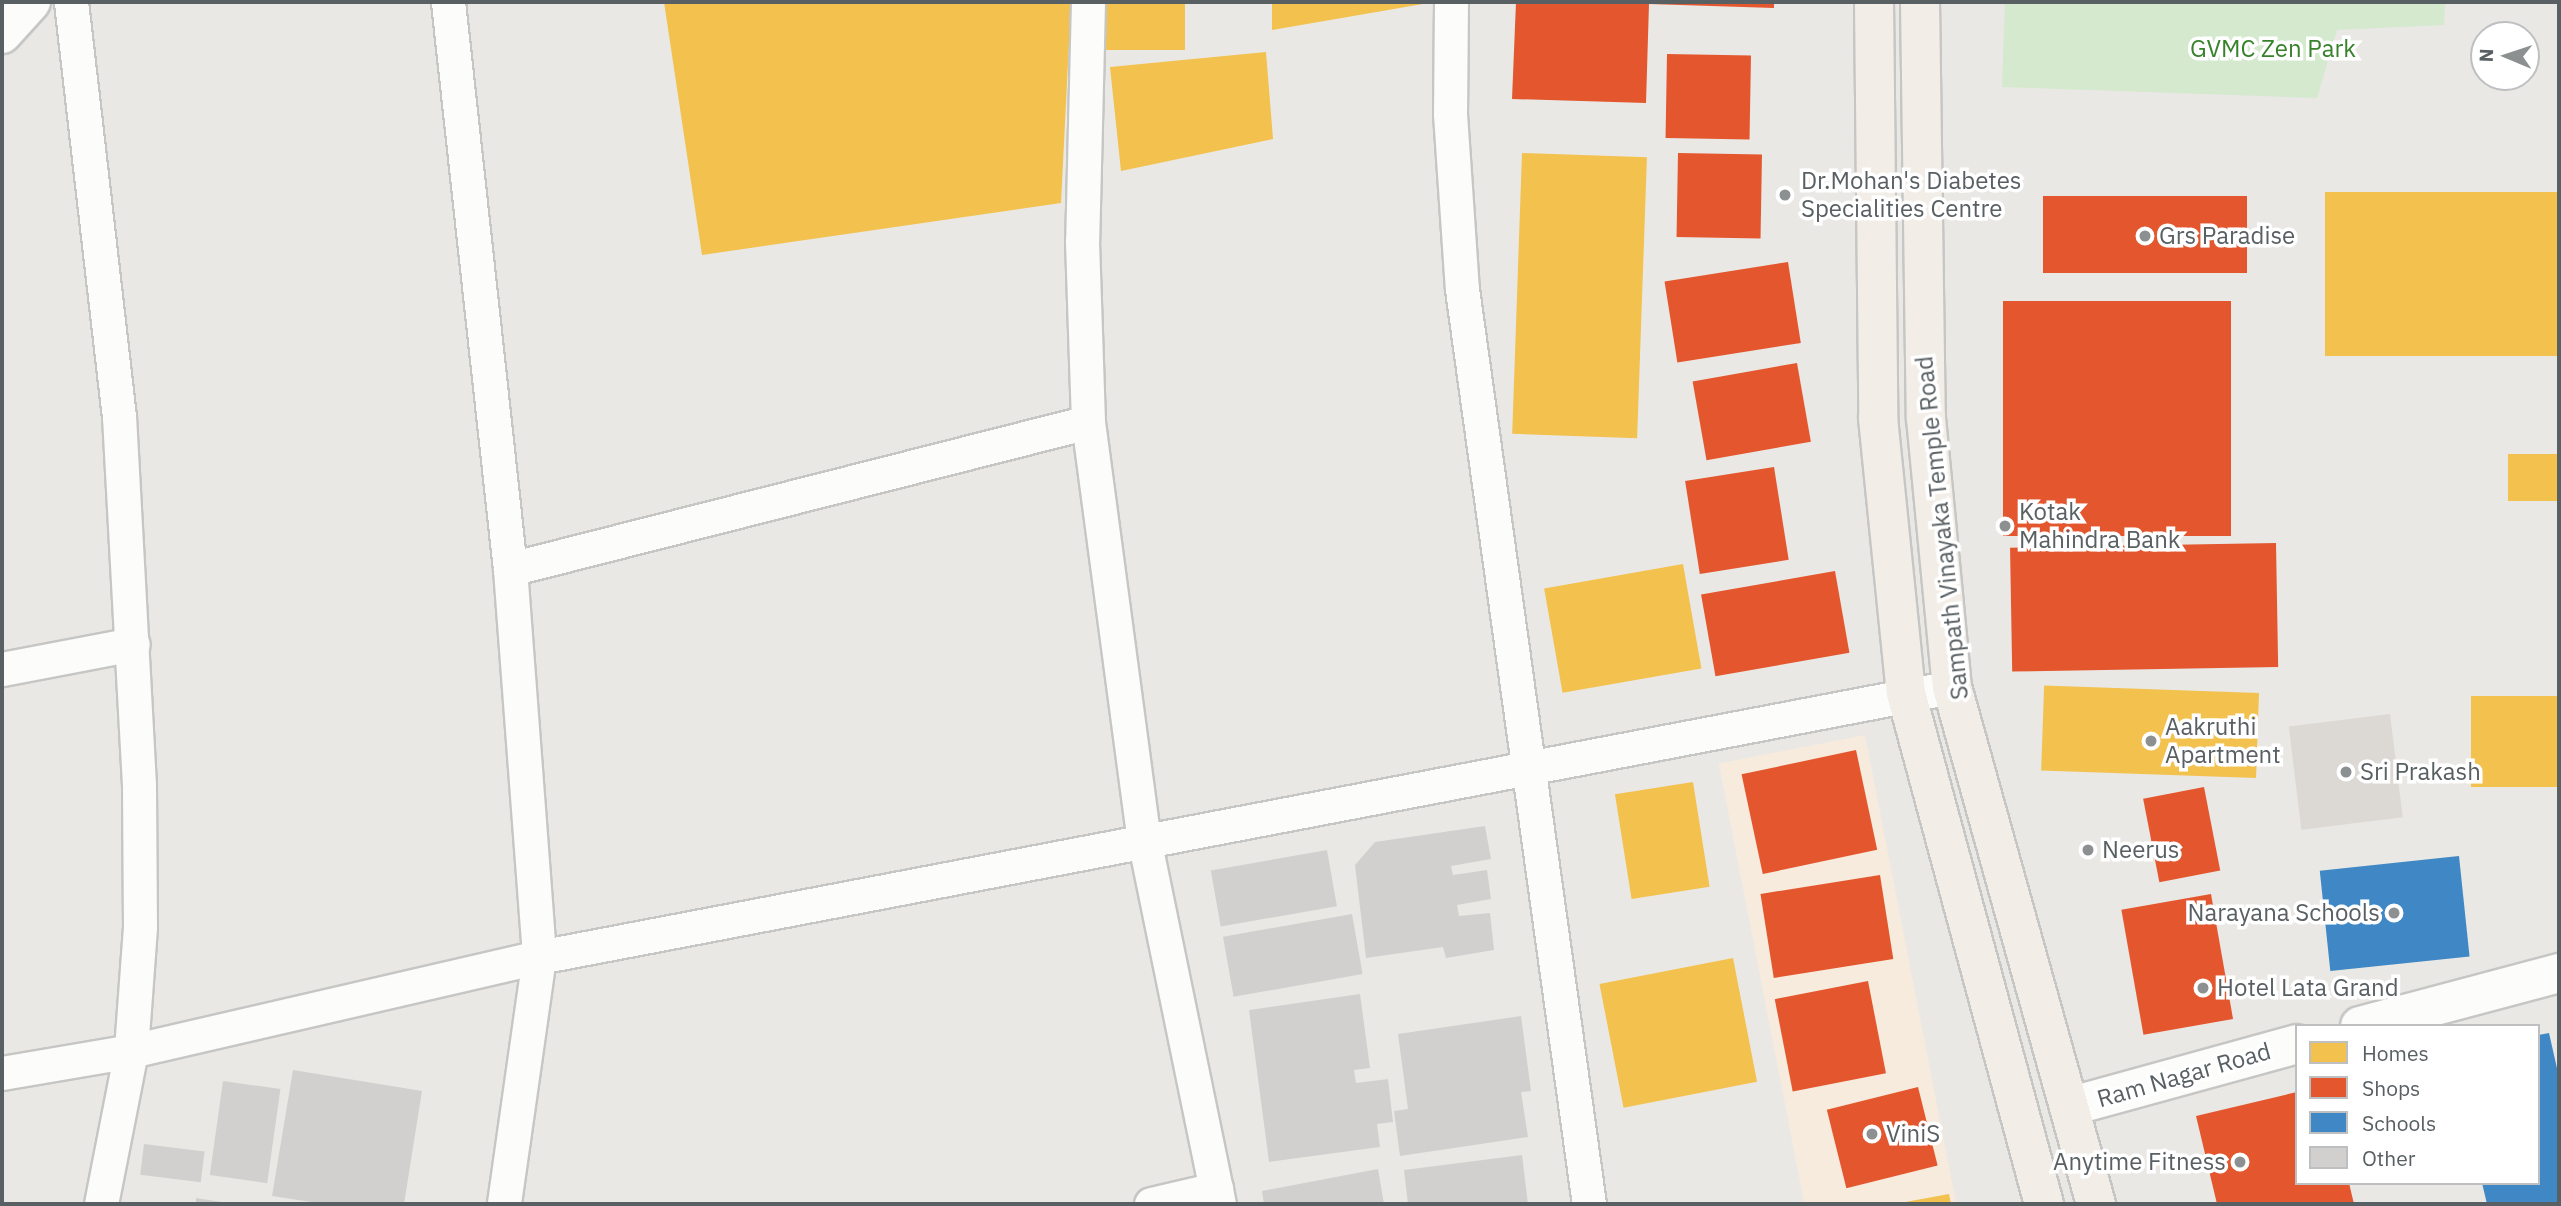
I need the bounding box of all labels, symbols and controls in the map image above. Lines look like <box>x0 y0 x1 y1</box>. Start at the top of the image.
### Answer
north arrow <box>2470 21 2540 91</box>
park label: GVMC Zen Park <box>2190 35 2356 63</box>
text: N <box>2474 48 2498 63</box>
place label: Dr.Mohan's Diabetes Specialities Centre <box>1801 167 2022 223</box>
marker: Dr.Mohan's Diabetes Specialities Centre <box>1775 185 1795 205</box>
place label: Grs Paradise <box>2159 222 2295 250</box>
marker: Grs Paradise <box>2137 228 2153 244</box>
street label: Sampath Vinayaka Temple Road <box>1910 355 1974 701</box>
place label: Kotak Mahindra Bank <box>2019 498 2180 554</box>
marker: Kotak Mahindra Bank <box>1997 518 2013 534</box>
place label: Aakruthi Apartment <box>2165 713 2281 769</box>
marker: Aakruthi Apartment <box>2143 733 2159 749</box>
place label: Sri Prakash <box>2360 758 2481 786</box>
marker: Sri Prakash <box>2338 764 2354 780</box>
place label: Neerus <box>2102 836 2179 864</box>
marker: Neerus <box>2080 842 2096 858</box>
place label: Narayana Schools <box>2187 899 2380 927</box>
marker: Narayana Schools <box>2386 905 2402 921</box>
place label: Hotel Lata Grand <box>2217 974 2399 1002</box>
marker: Hotel Lata Grand <box>2195 980 2211 996</box>
legend <box>2295 1024 2540 1185</box>
street label: Ram Nagar Road <box>2094 1036 2274 1114</box>
text: Homes <box>2362 1039 2429 1067</box>
text: Shops <box>2362 1074 2420 1102</box>
text: Schools <box>2362 1109 2436 1137</box>
place label: ViniS <box>1886 1120 1940 1148</box>
marker: ViniS <box>1864 1126 1880 1142</box>
text: Other <box>2362 1144 2415 1172</box>
place label: Anytime Fitness <box>2053 1148 2226 1176</box>
marker: Anytime Fitness <box>2232 1154 2248 1170</box>

